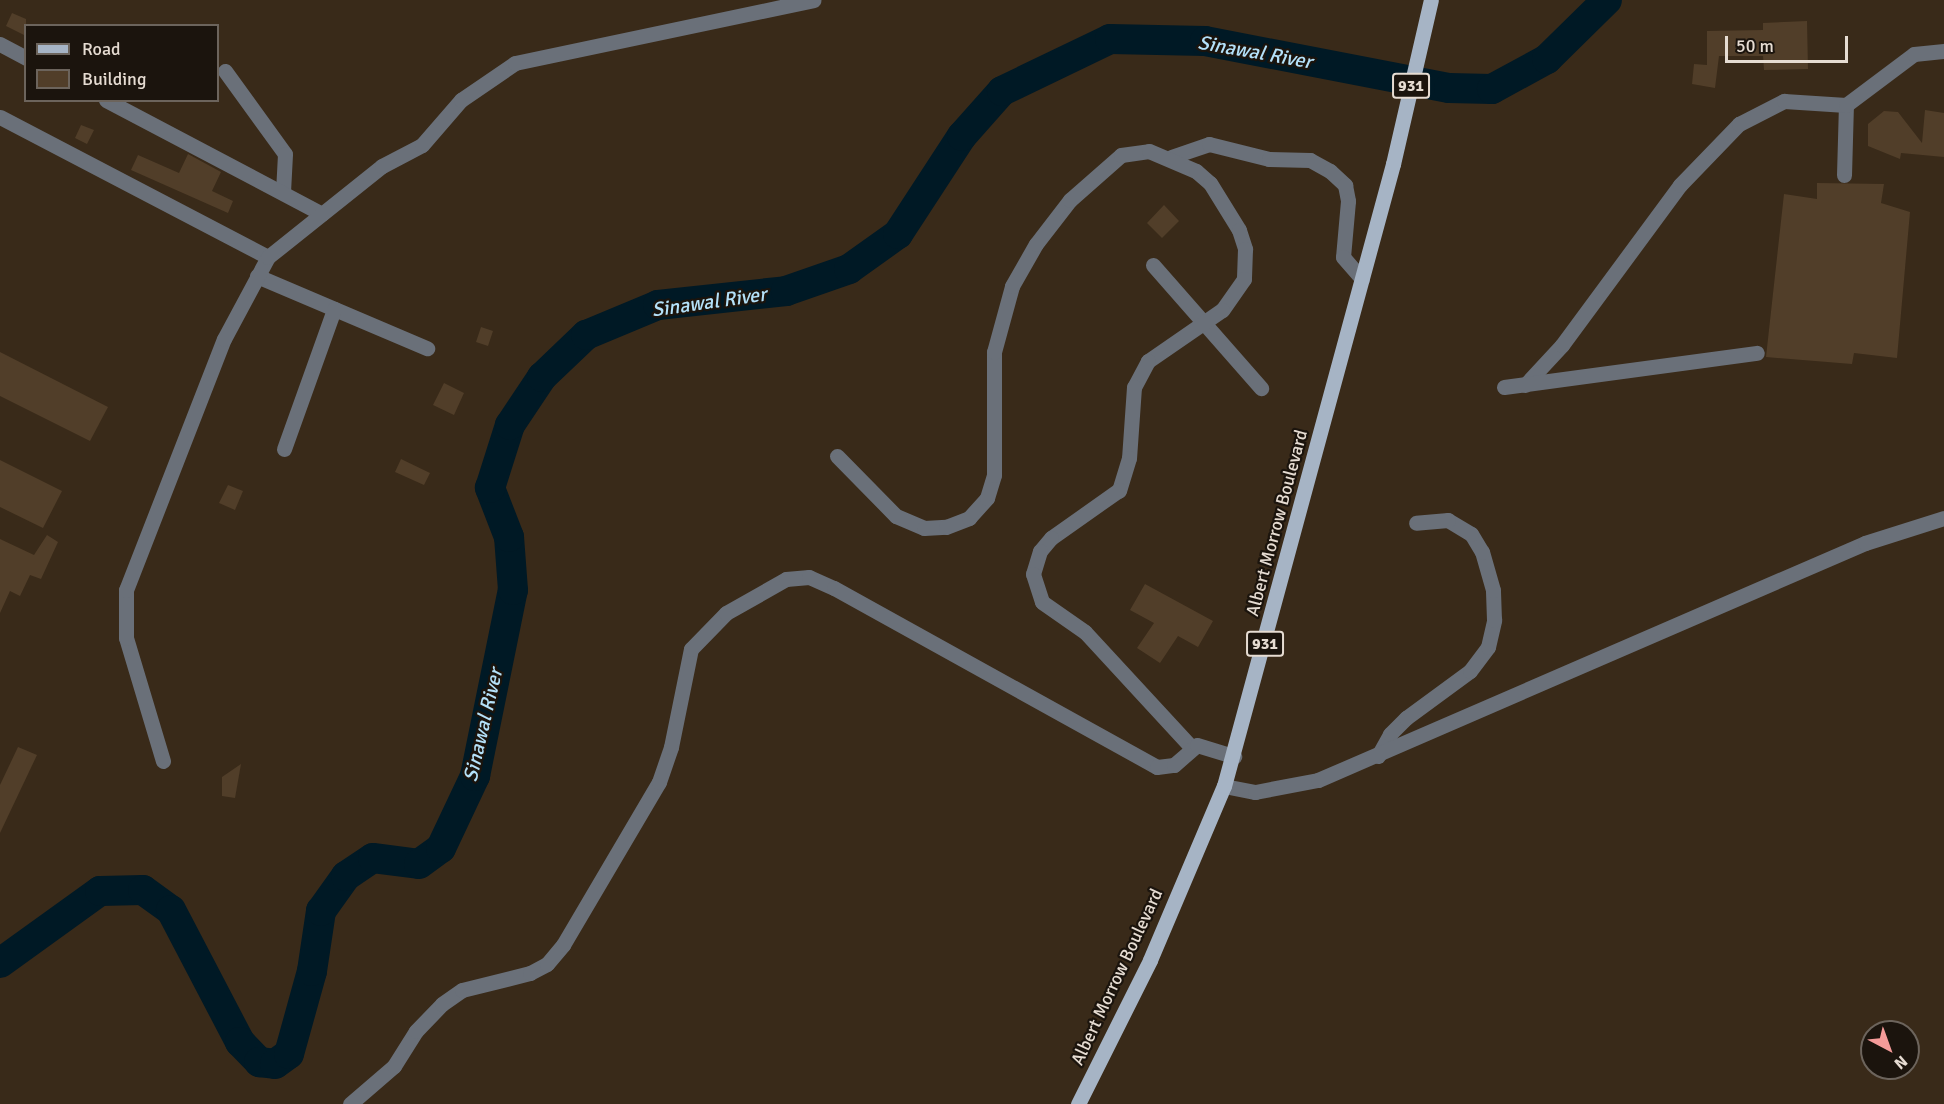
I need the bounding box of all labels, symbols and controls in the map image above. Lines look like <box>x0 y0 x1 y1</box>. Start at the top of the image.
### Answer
legend <box>24 24 219 102</box>
scale bar <box>1728 24 1851 62</box>
water label: Sinawal River <box>1196 30 1314 74</box>
text: 50 m <box>1736 35 1774 57</box>
text: Road <box>82 38 121 60</box>
text: Building <box>82 68 146 90</box>
road number: 931 <box>1392 73 1430 99</box>
water label: Sinawal River <box>650 282 768 322</box>
street label: Albert Morrow Boulevard <box>1242 427 1312 619</box>
road number: 931 <box>1246 631 1284 657</box>
water label: Sinawal River <box>458 666 508 784</box>
street label: Albert Morrow Boulevard <box>1067 885 1167 1069</box>
north arrow <box>1860 1020 1920 1080</box>
text: N <box>1890 1051 1911 1073</box>

